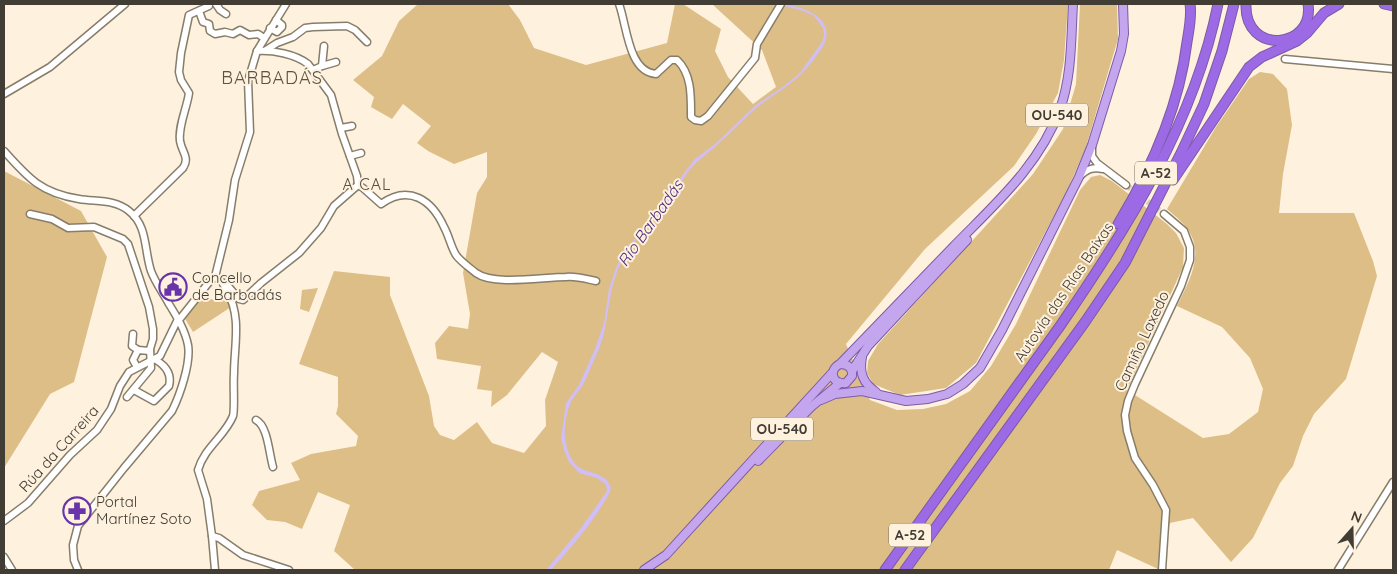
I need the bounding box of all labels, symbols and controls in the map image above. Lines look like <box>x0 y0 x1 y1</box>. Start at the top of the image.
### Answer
district label: BARBADÁS <box>221 66 323 89</box>
road number: OU-540 <box>1026 104 1088 126</box>
road number: A-52 <box>1135 162 1177 184</box>
district label: A CAL <box>342 174 392 194</box>
water label: Río Barbadás <box>613 175 688 270</box>
street label: Autovía das Rías Baixas <box>1010 218 1117 365</box>
place label: Concello de Barbadás <box>192 268 282 304</box>
public building icon: Concello de Barbadás <box>158 272 188 302</box>
street label: Camiño Laxedo <box>1110 288 1173 394</box>
street label: Rúa da Carreira <box>15 401 103 496</box>
road number: OU-540 <box>751 418 813 440</box>
place label: Portal Martínez Soto <box>96 492 192 528</box>
pharmacy icon: Portal Martínez Soto <box>62 496 92 526</box>
north arrow <box>1327 504 1377 554</box>
text: N <box>1349 507 1364 527</box>
road number: A-52 <box>889 524 931 546</box>

